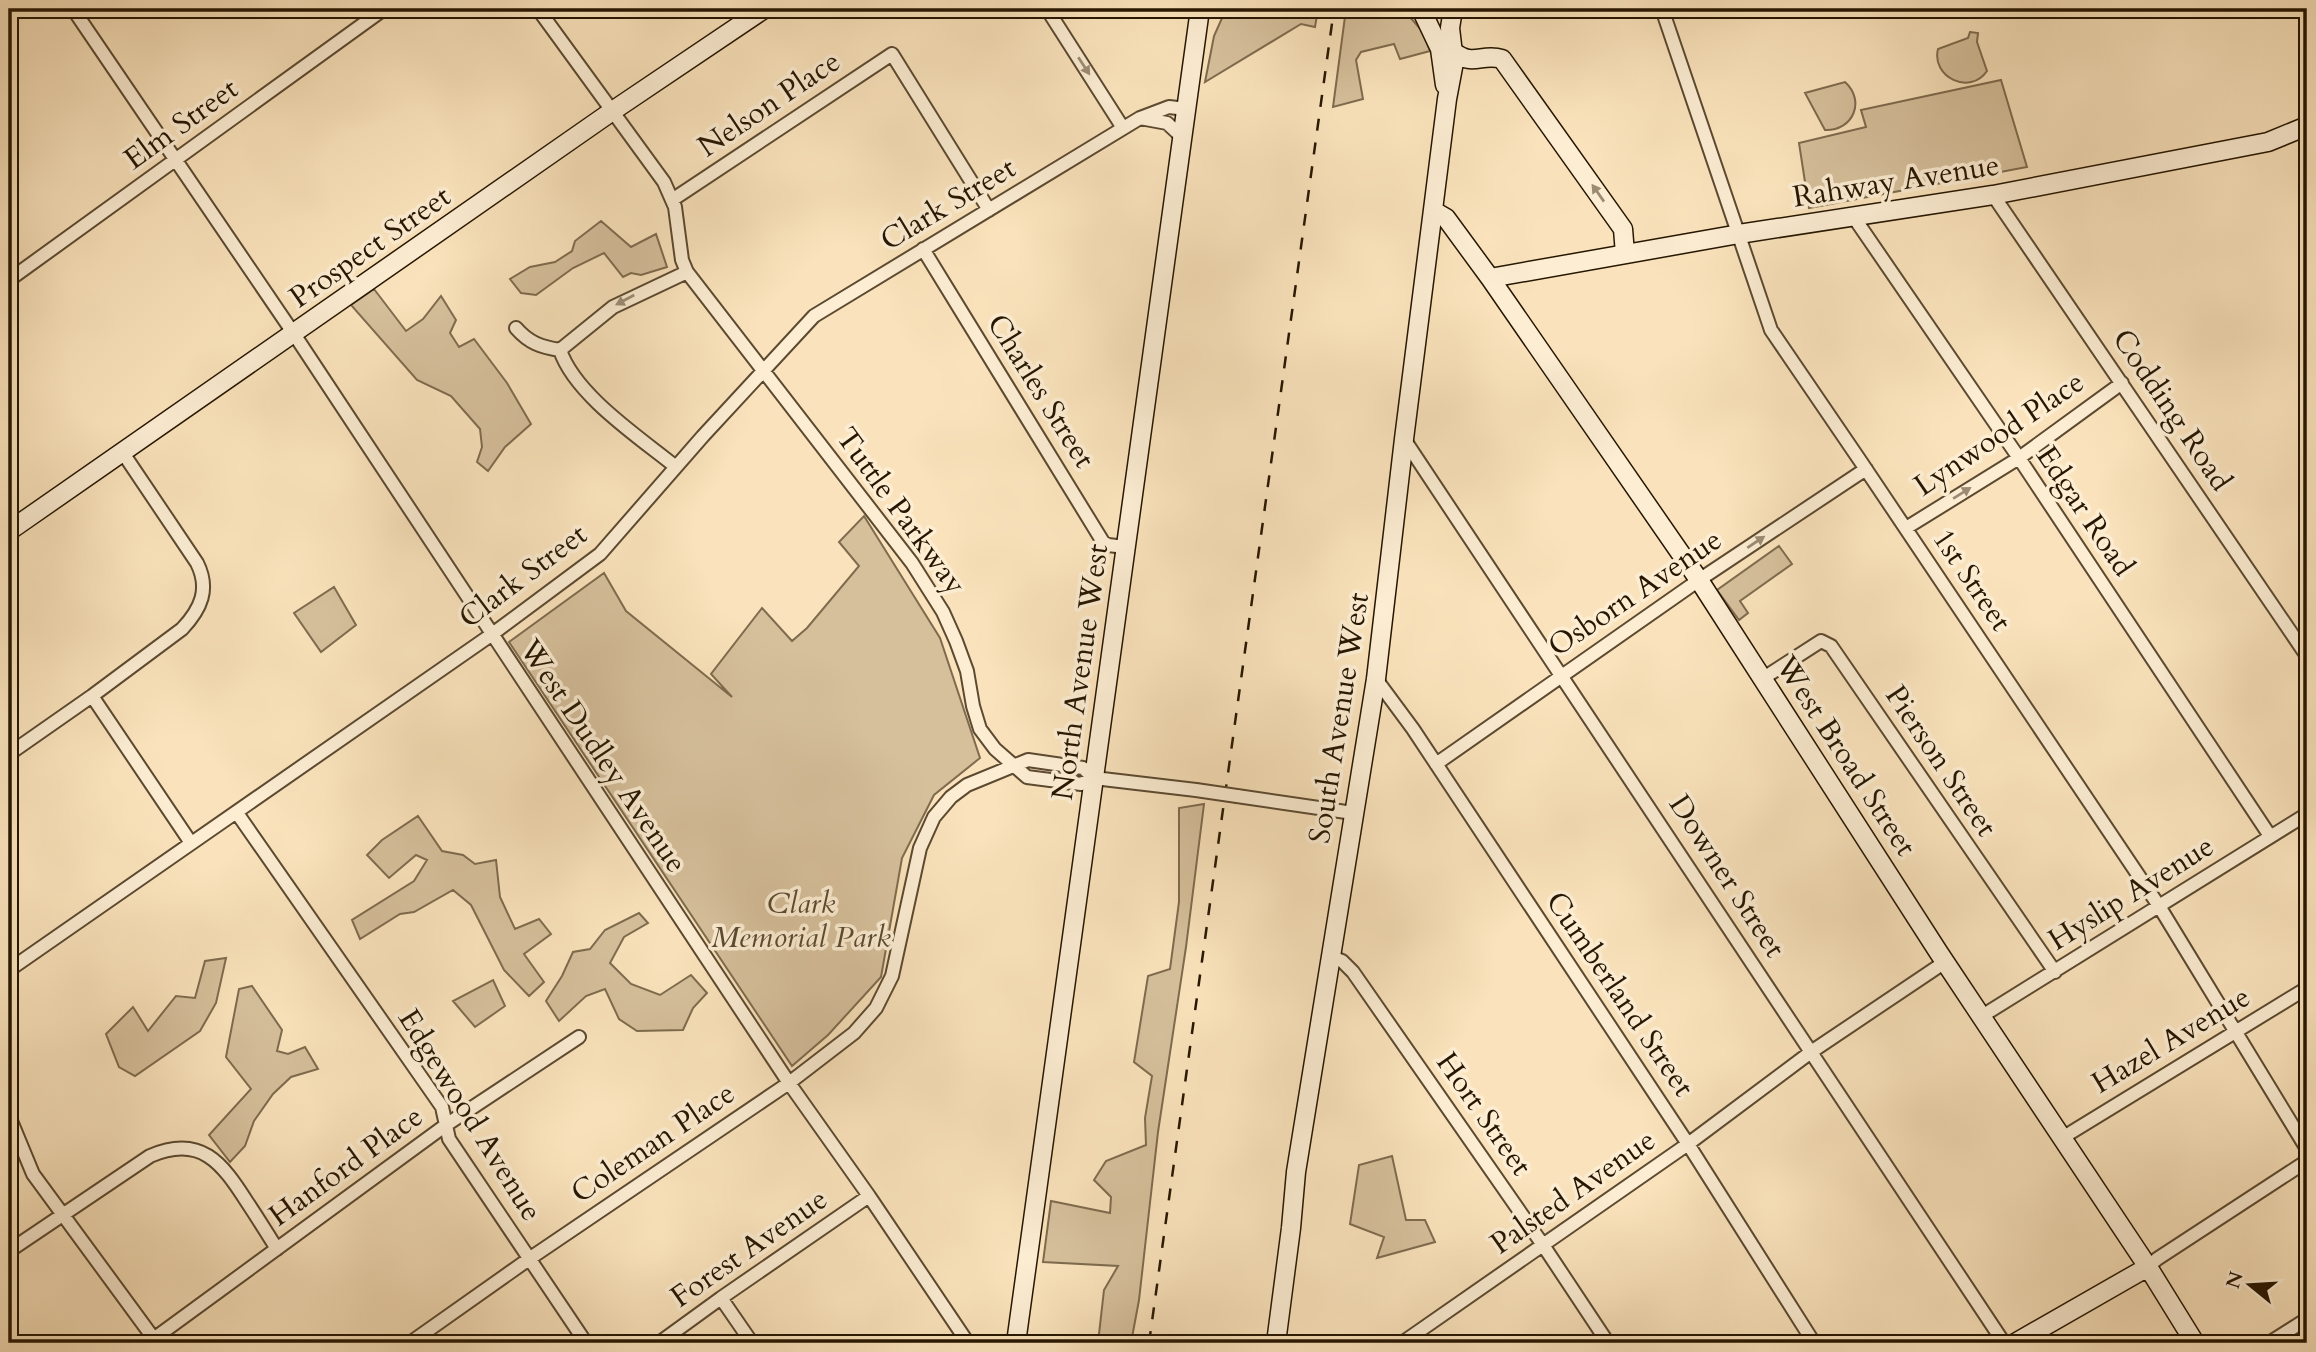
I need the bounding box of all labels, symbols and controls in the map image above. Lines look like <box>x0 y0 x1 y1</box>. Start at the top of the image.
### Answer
street label: Nelson Place <box>690 41 848 167</box>
one-way arrow <box>1077 57 1091 75</box>
street label: Elm Street <box>116 68 247 179</box>
street label: Rahway Avenue <box>1790 144 2002 218</box>
street label: Clark Street <box>873 147 1024 260</box>
street label: Prospect Street <box>281 176 459 318</box>
one-way arrow <box>1591 184 1605 202</box>
one-way arrow <box>615 295 635 306</box>
street label: Charles Street <box>977 306 1105 476</box>
street label: Codding Road <box>2103 321 2241 499</box>
street label: Lynwood Place <box>1906 362 2092 506</box>
street label: Tuttle Parkway <box>826 419 976 603</box>
street label: Edgar Road <box>2026 438 2144 584</box>
one-way arrow <box>1952 487 1972 500</box>
street label: Clark Street <box>450 514 596 638</box>
street label: Osborn Avenue <box>1540 520 1730 666</box>
street label: 1st Street <box>1923 521 2021 640</box>
one-way arrow <box>1746 536 1766 549</box>
street label: North Avenue West <box>1042 541 1118 803</box>
street label: South Avenue West <box>1299 589 1379 846</box>
street label: West Dudley Avenue <box>509 630 696 881</box>
street label: West Broad Street <box>1765 647 1926 864</box>
street label: Pierson Street <box>1875 677 2007 845</box>
street label: Downer Street <box>1659 787 1795 966</box>
street label: Hyslip Avenue <box>2040 826 2222 960</box>
park label: Clark Memorial Park <box>711 883 891 958</box>
street label: Cumberland Street <box>1536 883 1704 1105</box>
street label: Hazel Avenue <box>2084 977 2258 1103</box>
street label: Edgewood Avenue <box>388 1001 552 1229</box>
street label: Hort Street <box>1426 1044 1542 1184</box>
street label: Coleman Place <box>563 1073 743 1213</box>
street label: Hanford Place <box>261 1096 431 1236</box>
street label: Palsted Avenue <box>1482 1120 1664 1264</box>
street label: Forest Avenue <box>662 1179 836 1317</box>
north arrow <box>2214 1250 2284 1320</box>
text: N <box>2220 1268 2250 1292</box>

